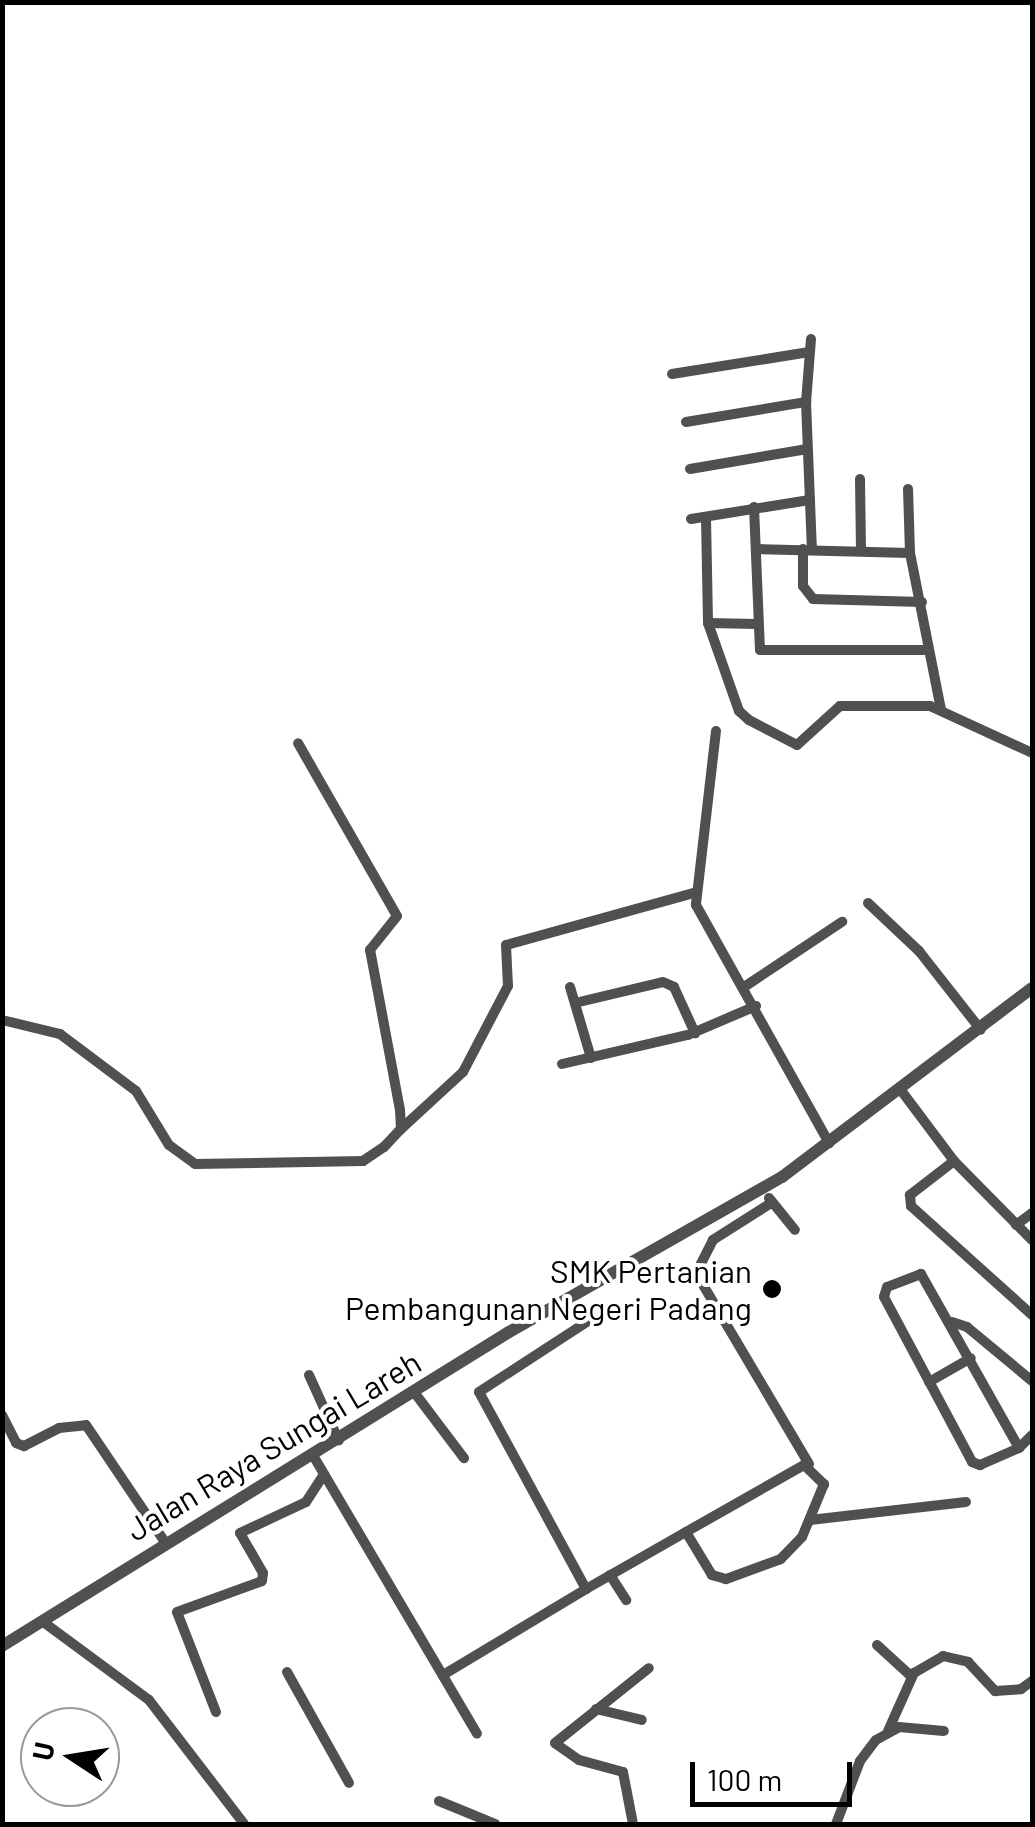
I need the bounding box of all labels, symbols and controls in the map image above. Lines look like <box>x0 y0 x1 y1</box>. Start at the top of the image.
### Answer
place label: SMK Pertanian Pembangunan Negeri Padang <box>345 1252 752 1327</box>
marker: SMK Pertanian Pembangunan Negeri Padang <box>761 1278 783 1300</box>
street label: Jalan Raya Sungai Lareh <box>119 1342 427 1548</box>
north arrow <box>20 1707 120 1807</box>
text: U <box>24 1739 61 1763</box>
scale bar <box>695 1742 858 1804</box>
text: 100 m <box>707 1761 782 1797</box>

